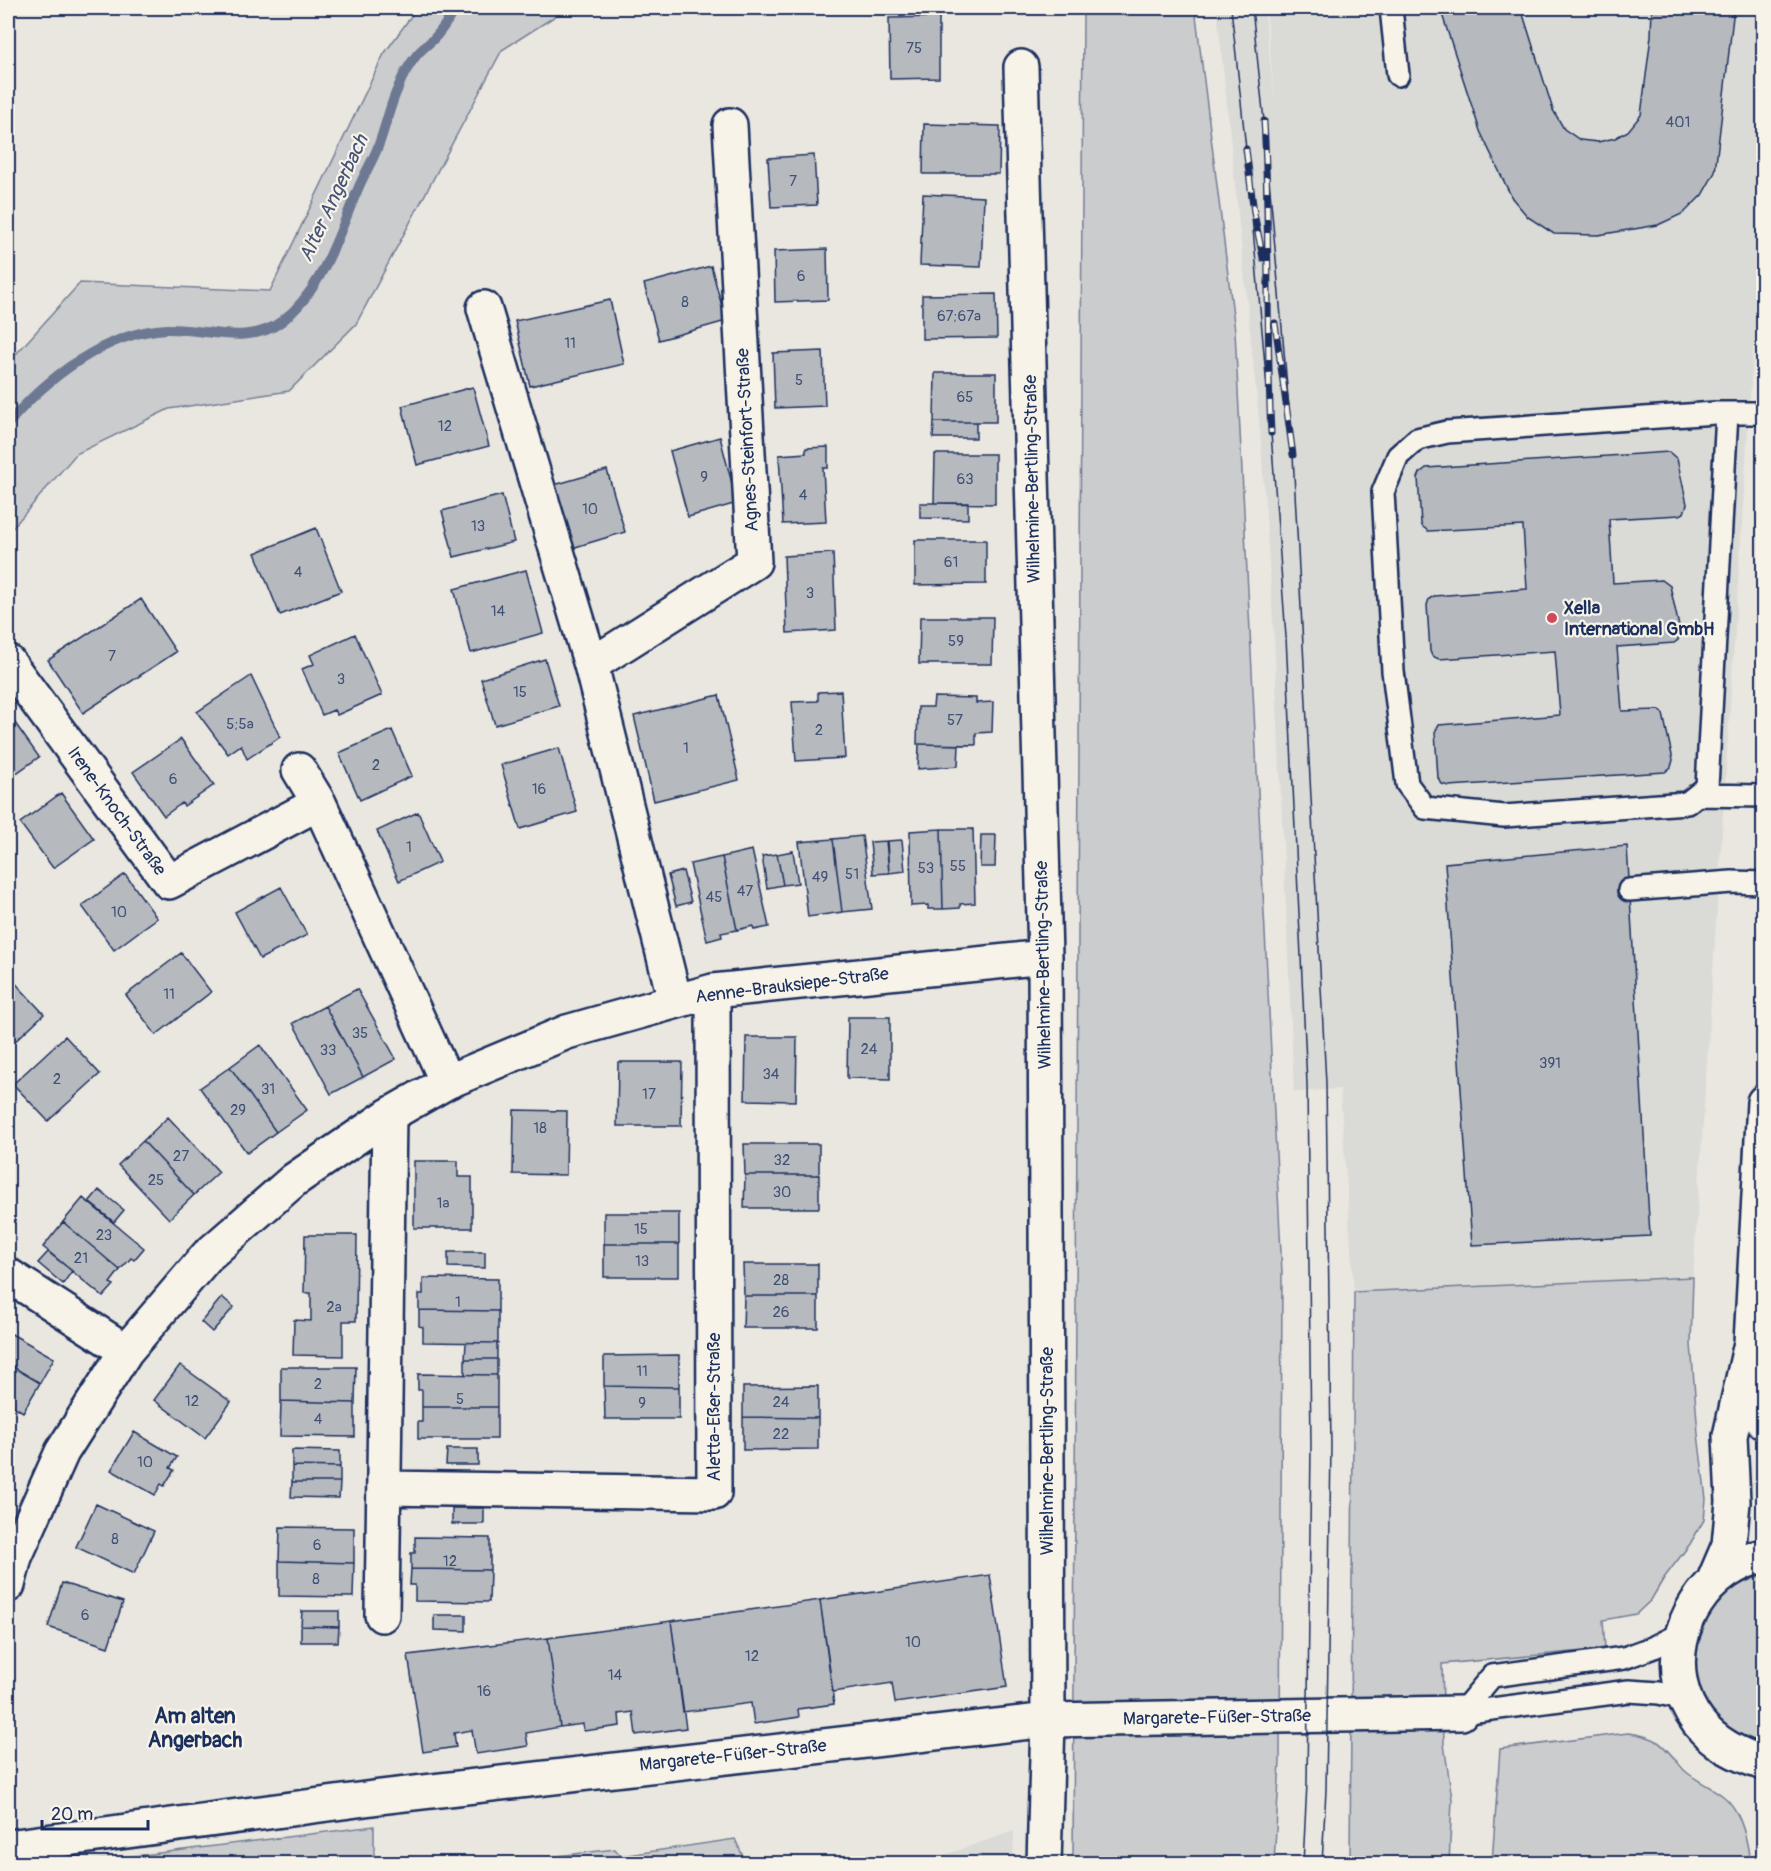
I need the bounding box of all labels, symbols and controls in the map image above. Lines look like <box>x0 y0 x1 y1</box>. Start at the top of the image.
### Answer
house number: 75 <box>906 39 922 58</box>
house number: 401 <box>1666 113 1690 132</box>
water label: Alter Angerbach <box>293 129 374 266</box>
house number: 7 <box>789 172 797 191</box>
house number: 6 <box>797 267 805 286</box>
house number: 8 <box>681 293 689 312</box>
house number: 67;67a <box>937 307 981 326</box>
house number: 11 <box>564 334 576 353</box>
street label: Agnes-Steinfort-Straße <box>731 347 764 532</box>
house number: 5 <box>795 371 803 390</box>
street label: Wilhelmine-Bertling-Straße <box>1019 374 1046 583</box>
house number: 65 <box>957 388 973 407</box>
house number: 12 <box>438 417 452 436</box>
house number: 9 <box>700 468 708 487</box>
house number: 63 <box>956 470 974 489</box>
house number: 4 <box>799 486 808 505</box>
house number: 10 <box>582 500 598 519</box>
house number: 13 <box>471 517 485 536</box>
house number: 61 <box>944 553 958 572</box>
house number: 4 <box>294 563 303 582</box>
house number: 3 <box>806 584 814 603</box>
place label: Xella International GmbH <box>1564 597 1715 641</box>
house number: 14 <box>491 602 506 621</box>
marker: Xella International GmbH <box>1545 611 1559 625</box>
house number: 59 <box>948 632 964 651</box>
house number: 7 <box>108 647 116 666</box>
house number: 3 <box>337 670 345 689</box>
house number: 15 <box>513 683 527 702</box>
house number: 57 <box>947 711 963 730</box>
house number: 5;5a <box>226 715 254 734</box>
house number: 2 <box>815 721 823 740</box>
house number: 1 <box>683 739 689 758</box>
street label: Irene-Knoch-Straße <box>62 742 171 880</box>
house number: 2 <box>372 756 380 775</box>
house number: 6 <box>169 770 177 789</box>
house number: 16 <box>532 780 546 799</box>
house number: 1 <box>406 838 412 857</box>
house number: 55 <box>950 857 966 876</box>
house number: 53 <box>918 859 934 878</box>
street label: Wilhelmine-Bertling-Straße <box>1030 860 1057 1069</box>
house number: 51 <box>845 865 859 884</box>
house number: 49 <box>812 868 828 887</box>
house number: 47 <box>737 882 753 901</box>
house number: 45 <box>706 888 722 907</box>
house number: 10 <box>111 903 127 922</box>
street label: Aenne-Brauksiepe-Straße <box>694 962 890 1009</box>
house number: 11 <box>163 985 175 1004</box>
house number: 35 <box>352 1024 368 1043</box>
house number: 24 <box>860 1040 878 1059</box>
house number: 33 <box>320 1041 336 1060</box>
house number: 391 <box>1539 1054 1561 1073</box>
house number: 34 <box>762 1065 780 1084</box>
house number: 2 <box>53 1070 61 1089</box>
house number: 31 <box>261 1080 275 1099</box>
house number: 17 <box>642 1085 656 1104</box>
house number: 29 <box>230 1101 246 1120</box>
house number: 18 <box>533 1119 547 1138</box>
house number: 27 <box>173 1147 189 1166</box>
house number: 32 <box>774 1151 790 1170</box>
house number: 25 <box>148 1171 164 1190</box>
house number: 30 <box>773 1183 791 1202</box>
house number: 1a <box>437 1194 449 1213</box>
house number: 15 <box>634 1220 648 1239</box>
house number: 23 <box>96 1226 112 1245</box>
house number: 21 <box>74 1249 88 1268</box>
house number: 13 <box>635 1252 649 1271</box>
house number: 28 <box>773 1271 789 1290</box>
house number: 1 <box>455 1293 461 1312</box>
house number: 2a <box>326 1298 342 1317</box>
house number: 26 <box>772 1303 790 1322</box>
street label: Aletta-Eßer-Straße <box>703 1333 726 1481</box>
street label: Wilhelmine-Bertling-Straße <box>1036 1347 1059 1555</box>
house number: 11 <box>636 1362 648 1381</box>
house number: 2 <box>314 1375 322 1394</box>
house number: 5 <box>456 1390 464 1409</box>
house number: 12 <box>185 1392 199 1411</box>
house number: 24 <box>772 1393 790 1412</box>
house number: 9 <box>638 1394 646 1413</box>
house number: 4 <box>314 1410 323 1429</box>
house number: 22 <box>773 1425 789 1444</box>
house number: 10 <box>137 1453 153 1472</box>
house number: 8 <box>111 1530 119 1549</box>
house number: 6 <box>313 1536 321 1555</box>
house number: 12 <box>443 1552 457 1571</box>
house number: 8 <box>312 1570 320 1589</box>
house number: 6 <box>81 1606 89 1625</box>
house number: 10 <box>905 1633 921 1652</box>
house number: 12 <box>745 1647 759 1666</box>
house number: 14 <box>608 1666 623 1685</box>
house number: 16 <box>477 1682 491 1701</box>
district label: Am alten Angerbach <box>148 1703 242 1754</box>
street label: Margarete-Füßer-Straße <box>1123 1704 1311 1731</box>
street label: Margarete-Füßer-Straße <box>638 1734 828 1777</box>
scale bar <box>42 1793 148 1831</box>
text: 20 m <box>51 1803 93 1826</box>

